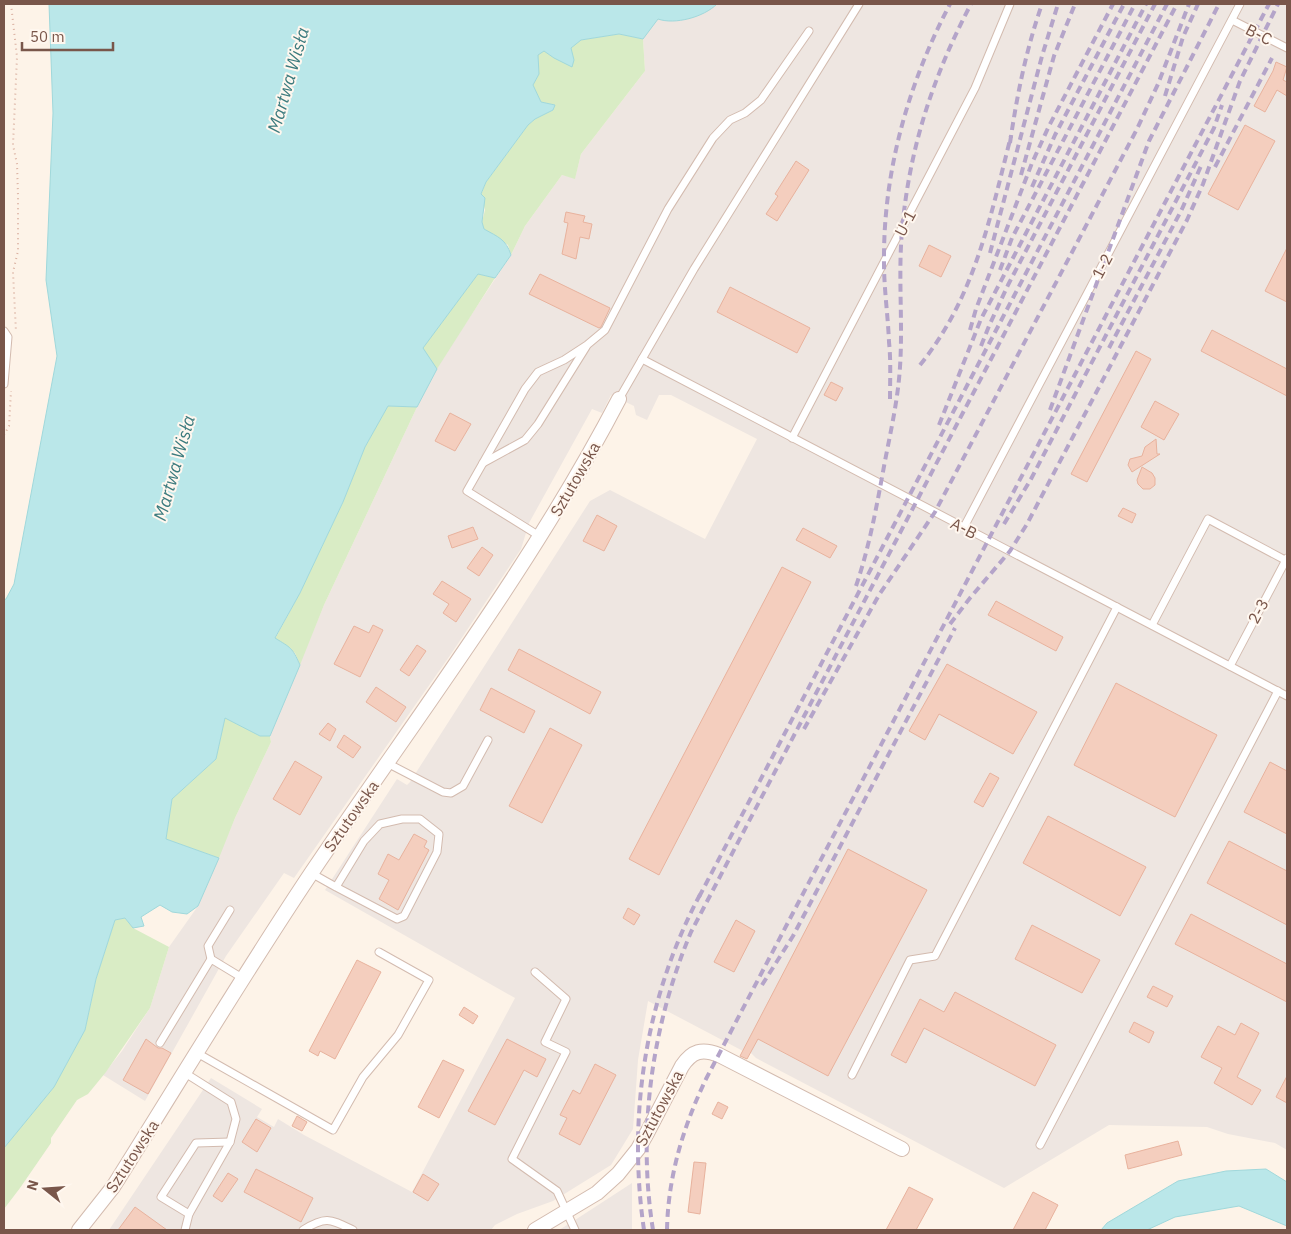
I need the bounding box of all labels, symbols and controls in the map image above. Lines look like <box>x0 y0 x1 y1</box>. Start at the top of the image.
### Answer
street label: B-C <box>1242 19 1276 49</box>
scale bar <box>22 20 114 52</box>
water label: Martwa Wisła <box>262 25 314 135</box>
text: 50 m <box>30 27 65 46</box>
street label: U-1 <box>890 206 920 240</box>
street label: 1-2 <box>1087 250 1117 282</box>
water label: Martwa Wisła <box>148 413 200 523</box>
street label: Sztutowska <box>546 438 605 520</box>
street label: A-B <box>948 513 980 543</box>
street label: 2-3 <box>1243 595 1273 627</box>
street label: Sztutowska <box>319 776 383 856</box>
street label: Sztutowska <box>631 1066 687 1149</box>
street label: Sztutowska <box>101 1115 163 1196</box>
north arrow <box>20 1164 70 1214</box>
text: N <box>22 1178 43 1193</box>

